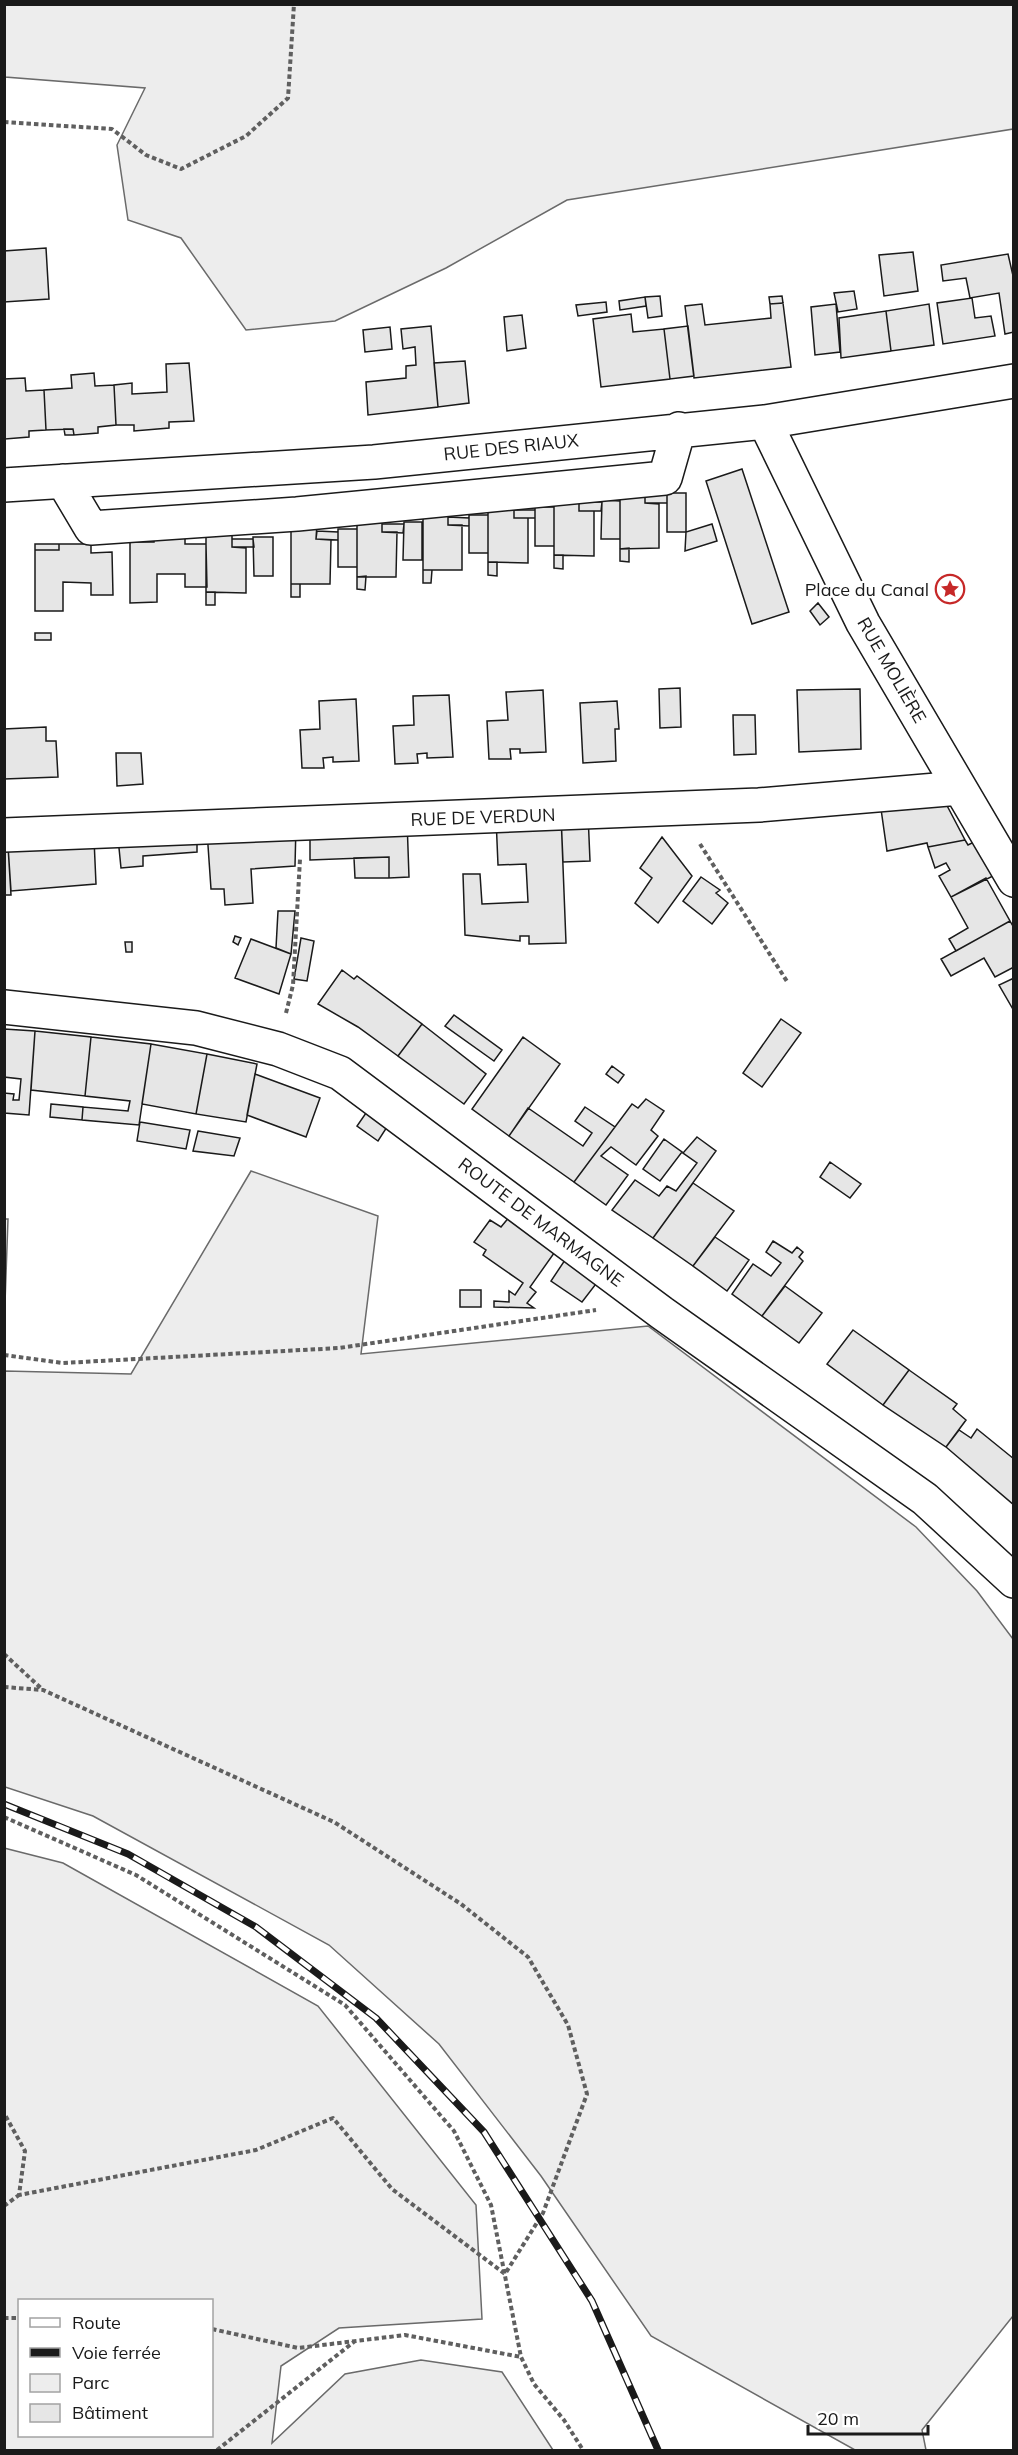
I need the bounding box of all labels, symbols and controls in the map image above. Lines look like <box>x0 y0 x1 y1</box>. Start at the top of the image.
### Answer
street label: RUE DES RIAUX <box>442 428 580 466</box>
place icon: Place du Canal <box>934 573 966 605</box>
place label: Place du Canal <box>805 578 929 601</box>
street label: RUE MOLIÈRE <box>852 613 932 727</box>
street label: RUE DE VERDUN <box>410 803 556 831</box>
street label: ROUTE DE MARMAGNE <box>454 1152 628 1292</box>
legend <box>18 2299 213 2437</box>
text: Route <box>72 2311 121 2334</box>
text: Voie ferrée <box>72 2341 161 2364</box>
text: Parc <box>72 2371 110 2394</box>
scale bar <box>808 2398 928 2436</box>
text: Bâtiment <box>72 2401 148 2424</box>
text: 20 m <box>817 2407 859 2430</box>

